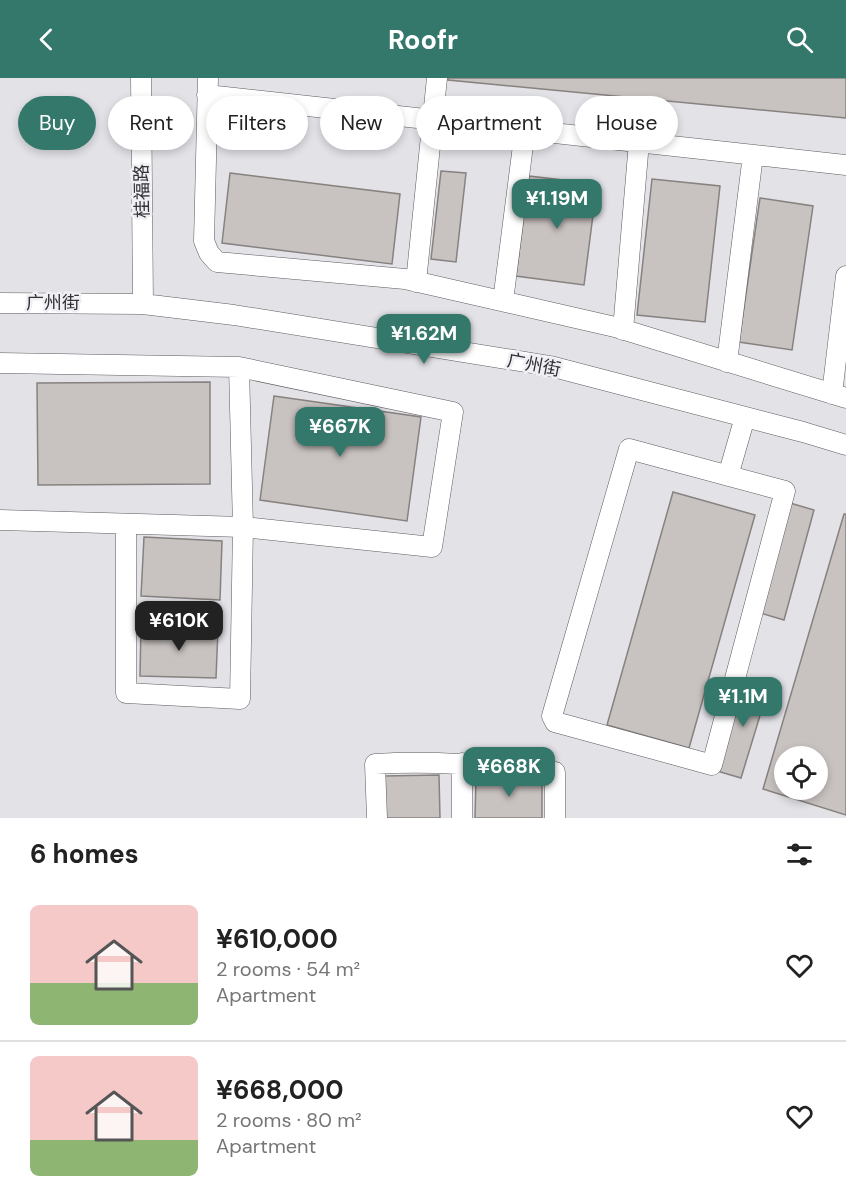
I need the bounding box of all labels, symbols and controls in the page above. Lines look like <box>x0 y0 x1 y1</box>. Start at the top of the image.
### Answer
text: Roofr <box>388 22 458 57</box>
icon: back <box>30 23 63 56</box>
icon: search <box>783 23 816 56</box>
chip: Buy <box>18 96 96 150</box>
chip: Rent <box>108 96 194 150</box>
chip: Filters <box>206 96 308 150</box>
chip: New <box>320 96 404 150</box>
chip: Apartment <box>416 96 563 150</box>
chip: House <box>575 96 678 150</box>
street label: 桂福路 <box>130 164 154 218</box>
pin: ¥1.19M <box>508 179 606 230</box>
text: ¥1.19M <box>526 185 588 211</box>
street label: 广州街 <box>26 291 80 315</box>
pin: ¥1.62M <box>375 314 473 365</box>
text: ¥1.62M <box>391 320 457 346</box>
street label: 广州街 <box>505 348 563 382</box>
pin: ¥667K <box>298 407 382 458</box>
text: ¥667K <box>309 413 371 439</box>
pin: ¥610K <box>137 601 221 652</box>
text: ¥610K <box>149 607 209 633</box>
pin: ¥1.1M <box>701 677 785 728</box>
text: ¥1.1M <box>718 683 768 709</box>
map controls <box>774 746 828 800</box>
button: locate <box>774 746 828 800</box>
pin: ¥668K <box>467 747 551 798</box>
text: ¥668K <box>477 753 541 779</box>
text: 6 homes <box>30 837 138 871</box>
icon: filters <box>783 838 816 871</box>
text: ¥610,000 <box>216 922 338 956</box>
icon: home <box>78 929 150 1001</box>
icon: heart <box>783 949 816 982</box>
text: 2 rooms · 54 m² <box>216 956 360 982</box>
text: Apartment <box>216 982 316 1008</box>
text: ¥668,000 <box>216 1073 344 1107</box>
icon: home <box>78 1080 150 1152</box>
icon: heart <box>783 1100 816 1133</box>
text: 2 rooms · 80 m² <box>216 1107 362 1133</box>
text: Apartment <box>216 1133 316 1159</box>

